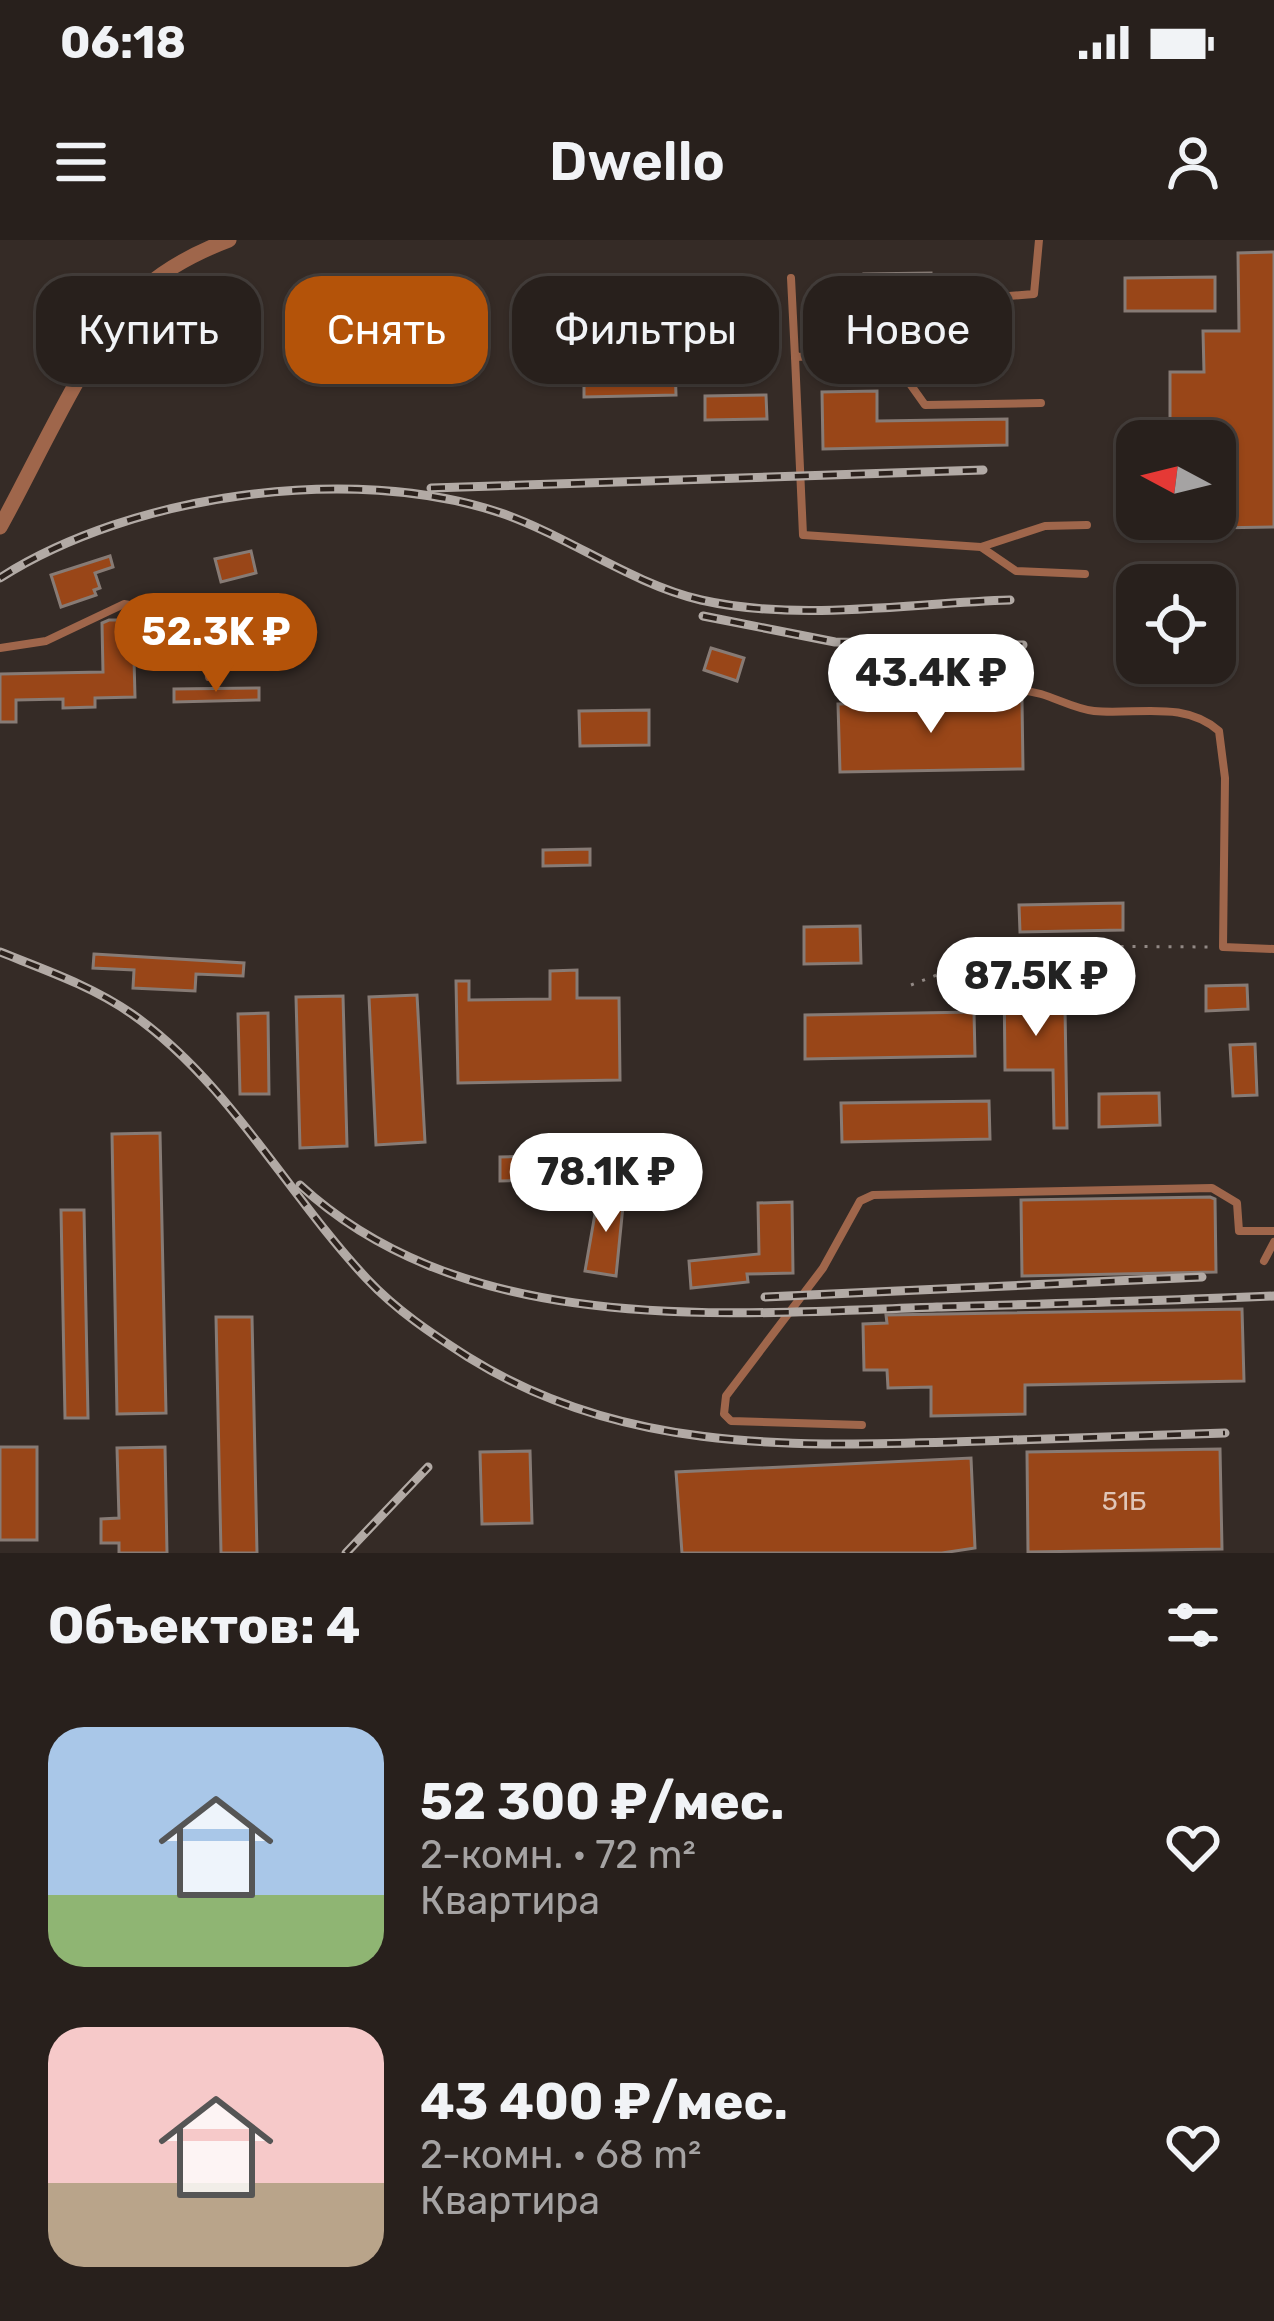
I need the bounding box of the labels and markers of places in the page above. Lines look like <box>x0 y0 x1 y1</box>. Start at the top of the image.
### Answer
pin: 52.3K ₽ <box>105 593 327 695</box>
pin: 43.4K ₽ <box>820 634 1042 736</box>
pin: 87.5K ₽ <box>925 937 1147 1039</box>
pin: 78.1K ₽ <box>495 1133 717 1235</box>

